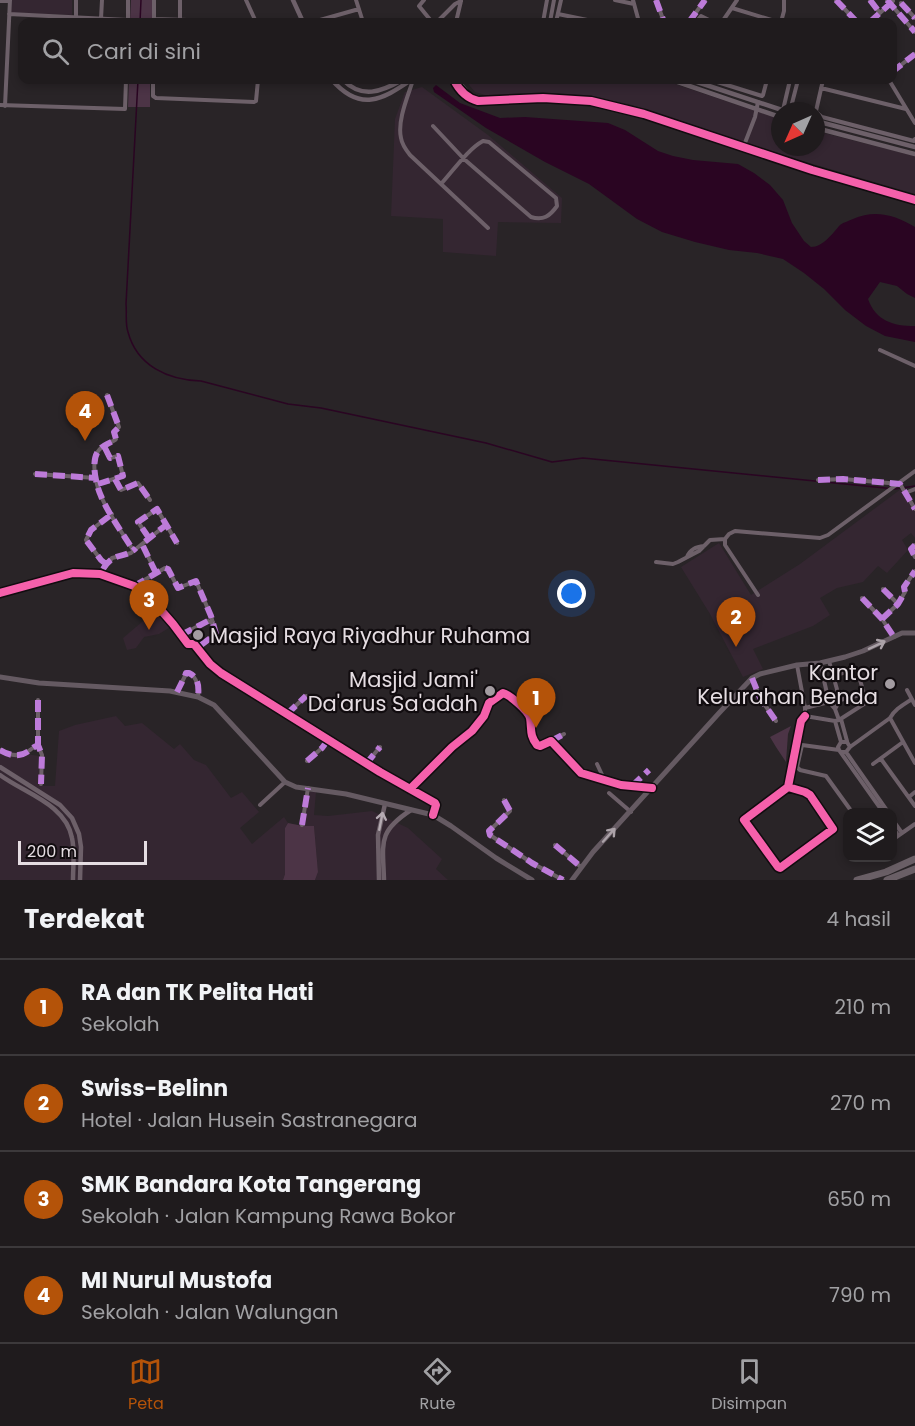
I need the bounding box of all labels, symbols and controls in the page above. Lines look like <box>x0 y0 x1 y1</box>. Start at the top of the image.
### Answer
search box <box>18 18 897 84</box>
icon: search <box>39 35 72 68</box>
text: Cari di sini <box>87 36 201 67</box>
north arrow <box>771 102 825 156</box>
pin: 4 <box>66 392 104 441</box>
your location <box>557 579 586 608</box>
pin: 3 <box>130 580 168 630</box>
pin: 2 <box>716 598 756 647</box>
place label: Masjid Raya Riyadhur Ruhama <box>210 621 530 650</box>
marker: Masjid Raya Riyadhur Ruhama <box>191 628 205 642</box>
one-way arrow <box>867 638 885 650</box>
place label: Kantor Kelurahan Benda <box>697 658 878 711</box>
place label: Masjid Jami' Da'arus Sa'adah <box>308 665 478 718</box>
marker: Kantor Kelurahan Benda <box>883 677 897 691</box>
pin: 1 <box>516 678 556 728</box>
marker: Masjid Jami' Da'arus Sa'adah <box>483 684 497 698</box>
map controls <box>843 808 897 862</box>
button: layers <box>843 808 897 862</box>
one-way arrow <box>376 811 387 831</box>
one-way arrow <box>602 828 616 843</box>
scale bar <box>18 838 147 866</box>
text: 200 m <box>27 840 77 863</box>
text: Terdekat <box>24 901 144 937</box>
text: 4 hasil <box>826 905 891 933</box>
text: RA dan TK Pelita Hati <box>81 977 314 1008</box>
text: 1 <box>40 993 47 1021</box>
text: 210 m <box>835 993 891 1021</box>
text: Sekolah <box>81 1010 159 1038</box>
text: Swiss-Belinn <box>81 1073 228 1104</box>
text: 2 <box>38 1089 49 1117</box>
text: 270 m <box>830 1089 891 1117</box>
text: Hotel · Jalan Husein Sastranegara <box>81 1106 418 1134</box>
text: SMK Bandara Kota Tangerang <box>81 1169 421 1200</box>
text: 3 <box>37 1185 50 1213</box>
text: 650 m <box>827 1185 891 1213</box>
text: Sekolah · Jalan Kampung Rawa Bokor <box>81 1202 456 1230</box>
text: MI Nurul Mustofa <box>81 1265 272 1296</box>
text: 4 <box>37 1281 50 1309</box>
text: 790 m <box>829 1281 891 1309</box>
text: Sekolah · Jalan Walungan <box>81 1298 339 1326</box>
tab: Peta <box>128 1355 164 1416</box>
tab: Rute <box>420 1355 455 1416</box>
tab: Disimpan <box>711 1355 787 1416</box>

